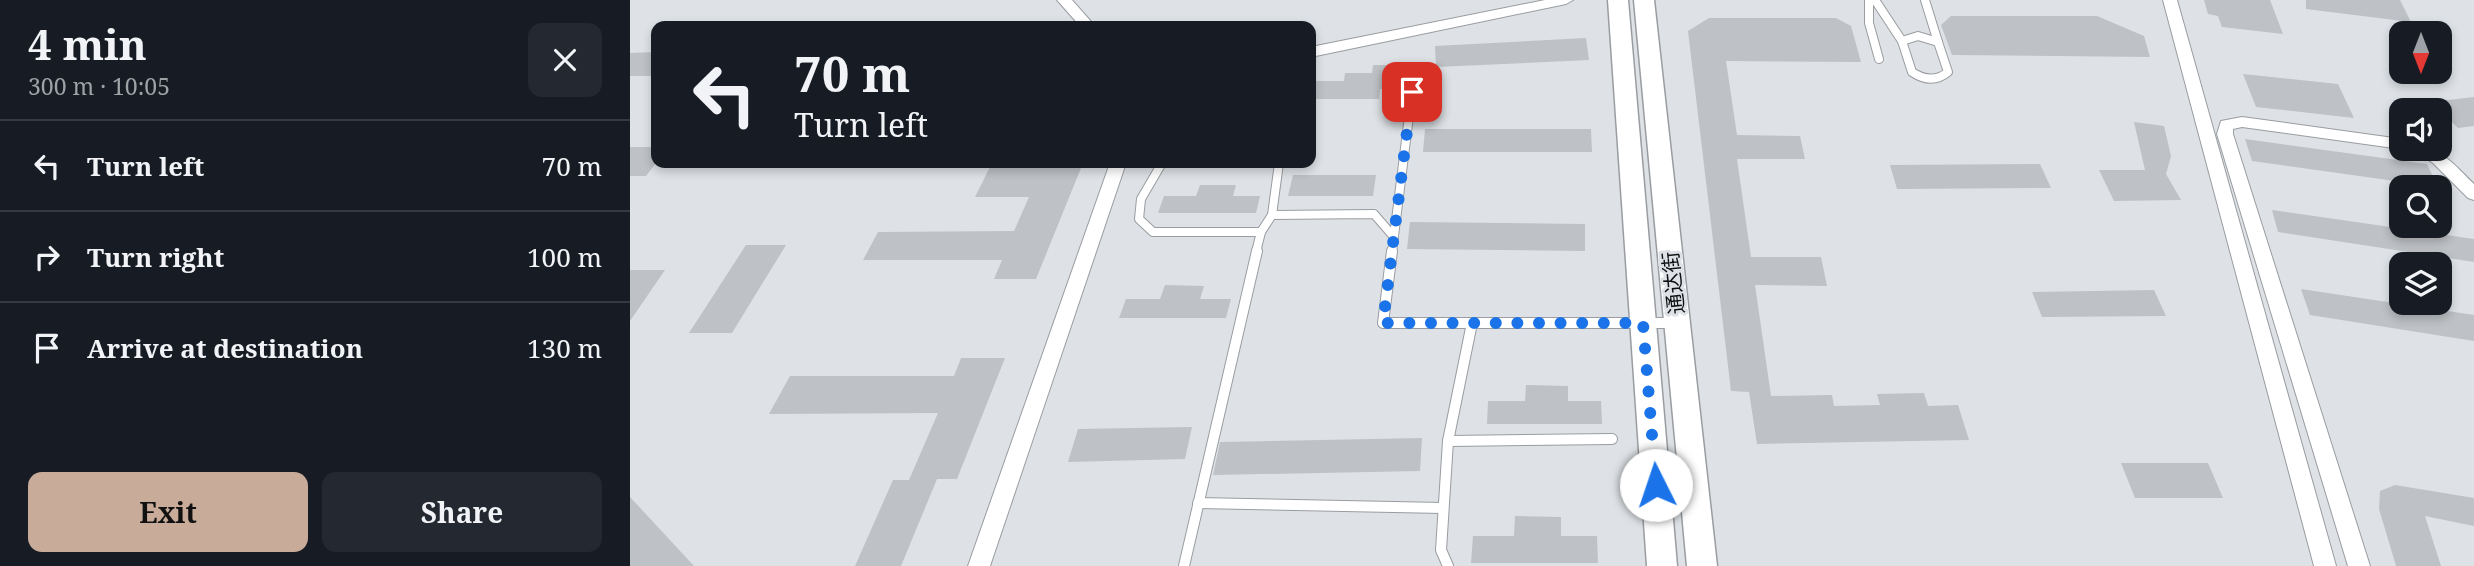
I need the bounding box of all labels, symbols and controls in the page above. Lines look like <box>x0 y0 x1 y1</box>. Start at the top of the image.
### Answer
text: 4 min <box>28 15 147 72</box>
north arrow <box>2389 21 2452 84</box>
map controls <box>2389 21 2452 315</box>
button: close <box>528 23 602 97</box>
text: 70 m <box>794 40 910 106</box>
icon: left <box>679 49 770 140</box>
pin <box>1382 62 1442 122</box>
text: 300 m · 10:05 <box>28 70 170 102</box>
icon: arrive <box>1393 73 1431 111</box>
button: sound <box>2389 98 2452 161</box>
text: Turn left <box>794 103 928 146</box>
icon: left <box>28 147 66 185</box>
text: Turn left <box>87 148 204 184</box>
text: 70 m <box>542 148 602 184</box>
button: search <box>2389 175 2452 238</box>
icon: right <box>28 238 66 276</box>
text: Turn right <box>87 239 224 275</box>
text: 100 m <box>527 239 602 275</box>
street label: 通达街 <box>1656 250 1690 316</box>
button: layers <box>2389 252 2452 315</box>
icon: arrive <box>28 329 66 367</box>
text: Arrive at destination <box>87 330 363 366</box>
text: 130 m <box>527 330 602 366</box>
position arrow <box>1619 448 1693 522</box>
button: Exit <box>28 472 308 552</box>
button: Share <box>322 472 602 552</box>

